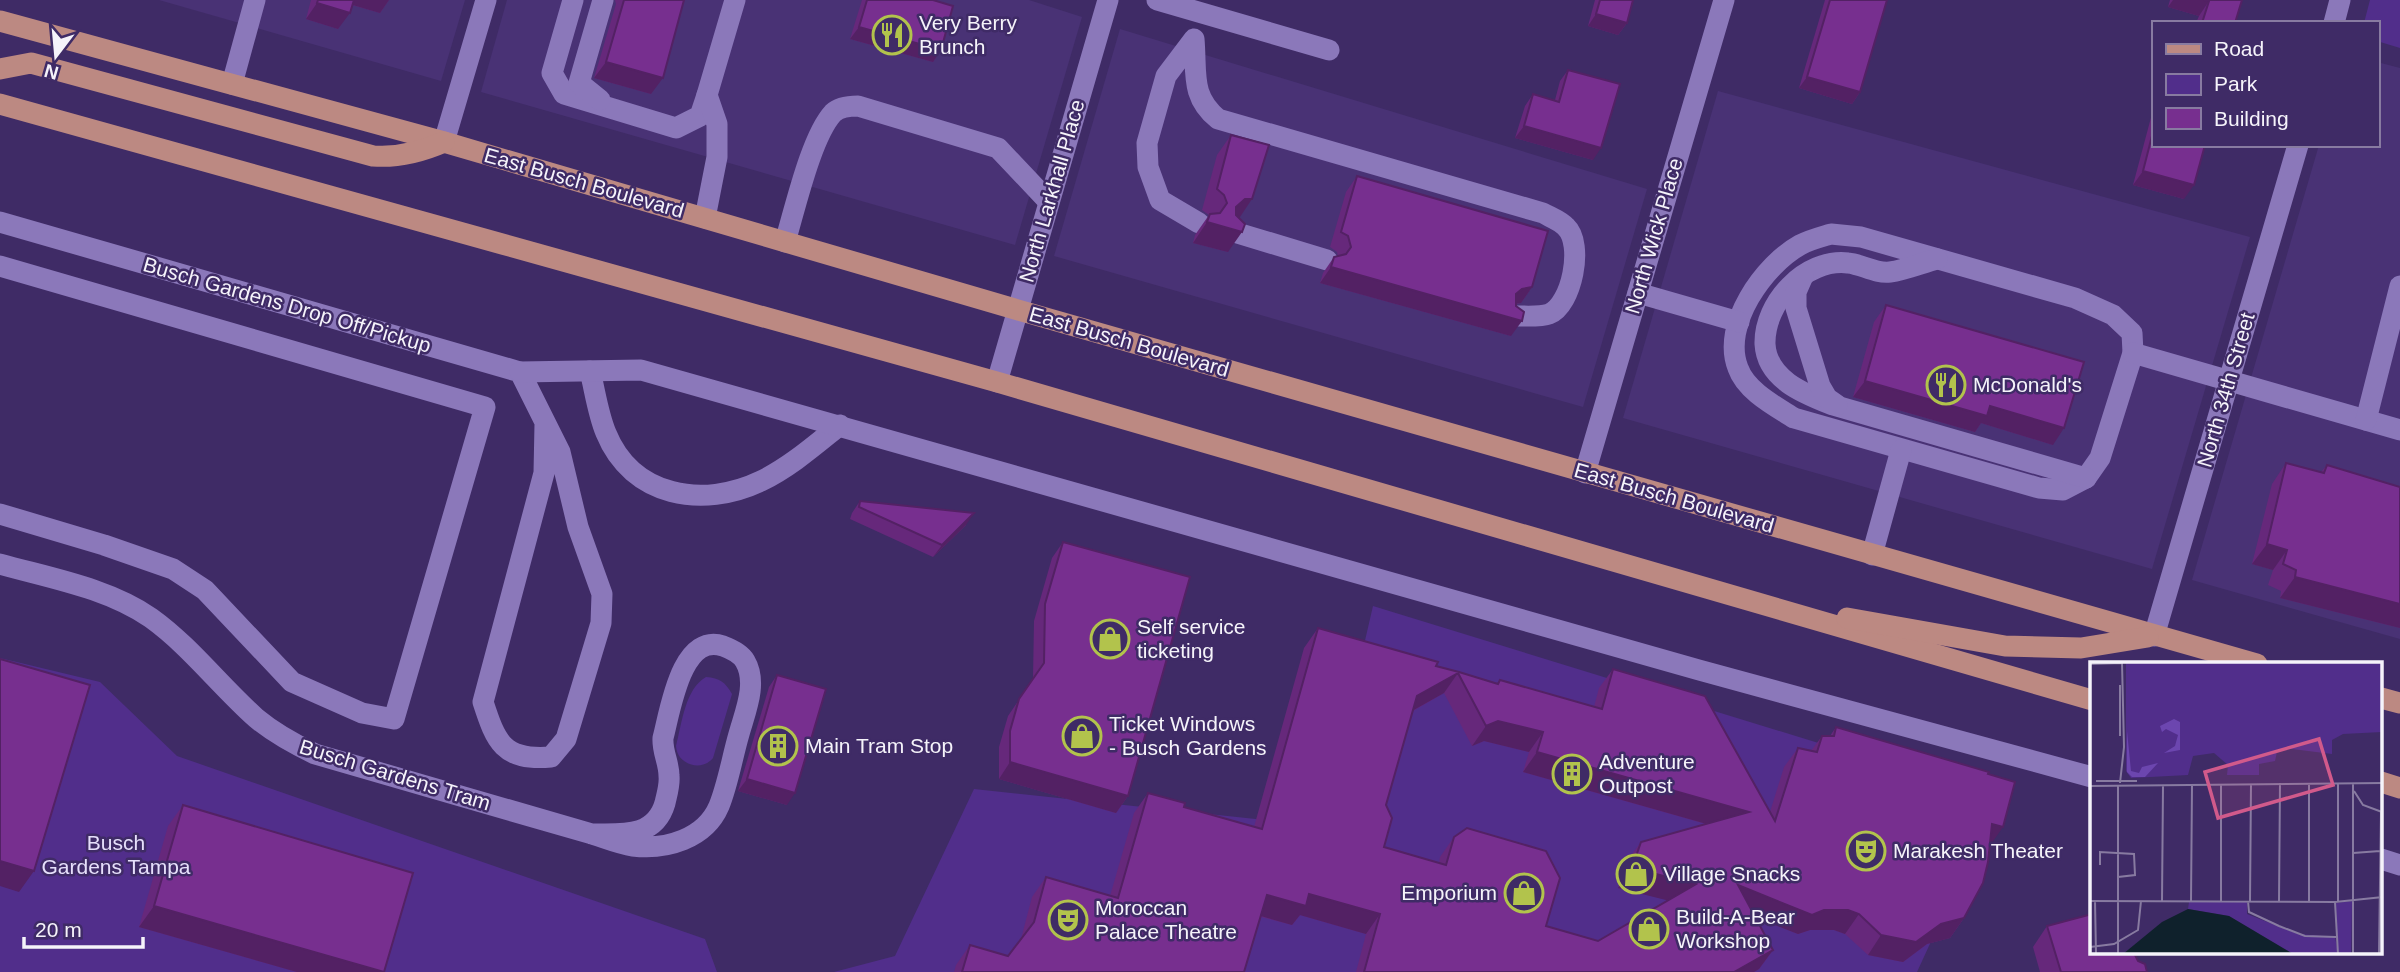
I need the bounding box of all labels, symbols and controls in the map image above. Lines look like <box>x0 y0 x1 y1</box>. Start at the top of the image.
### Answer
place label: Very Berry Brunch <box>919 11 1018 58</box>
restaurant icon: Very Berry Brunch <box>871 14 913 56</box>
north arrow <box>21 21 91 91</box>
legend <box>2152 21 2379 147</box>
text: Road <box>2214 37 2264 60</box>
text: N <box>42 60 61 84</box>
text: Park <box>2214 72 2258 95</box>
street label: North Larkhall Place <box>1014 97 1089 285</box>
text: Building <box>2214 107 2289 130</box>
street label: East Busch Boulevard <box>482 143 687 222</box>
street label: North Wick Place <box>1620 155 1687 316</box>
street label: Busch Gardens Drop Off/Pickup <box>141 252 434 357</box>
street label: East Busch Boulevard <box>1027 302 1232 381</box>
street label: North 34th Street <box>2192 310 2259 470</box>
restaurant icon: McDonald's <box>1925 364 1967 406</box>
place label: McDonald's <box>1973 373 2082 396</box>
street label: East Busch Boulevard <box>1572 458 1777 537</box>
place label: Self service ticketing <box>1137 615 1246 662</box>
shop icon: Self service ticketing <box>1089 618 1131 660</box>
inset map <box>2090 662 2382 954</box>
place label: Ticket Windows - Busch Gardens <box>1109 712 1267 759</box>
shop icon: Ticket Windows - Busch Gardens <box>1061 715 1103 757</box>
building icon: Main Tram Stop <box>757 725 799 767</box>
place label: Main Tram Stop <box>805 734 953 757</box>
street label: Busch Gardens Tram <box>297 735 493 815</box>
place label: Adventure Outpost <box>1599 750 1695 797</box>
building icon: Adventure Outpost <box>1551 753 1593 795</box>
theatre icon: Marakesh Theater <box>1845 830 1887 872</box>
park label: Busch Gardens Tampa <box>41 831 191 878</box>
place label: Marakesh Theater <box>1893 839 2063 862</box>
shop icon: Village Snacks <box>1615 853 1657 895</box>
place label: Village Snacks <box>1663 862 1800 885</box>
shop icon: Emporium <box>1503 872 1545 914</box>
place label: Emporium <box>1401 881 1497 904</box>
place label: Moroccan Palace Theatre <box>1095 896 1237 943</box>
theatre icon: Moroccan Palace Theatre <box>1047 899 1089 941</box>
place label: Build-A-Bear Workshop <box>1676 905 1795 952</box>
scale bar <box>24 906 144 950</box>
shop icon: Build-A-Bear Workshop <box>1628 908 1670 950</box>
text: 20 m <box>35 918 82 941</box>

